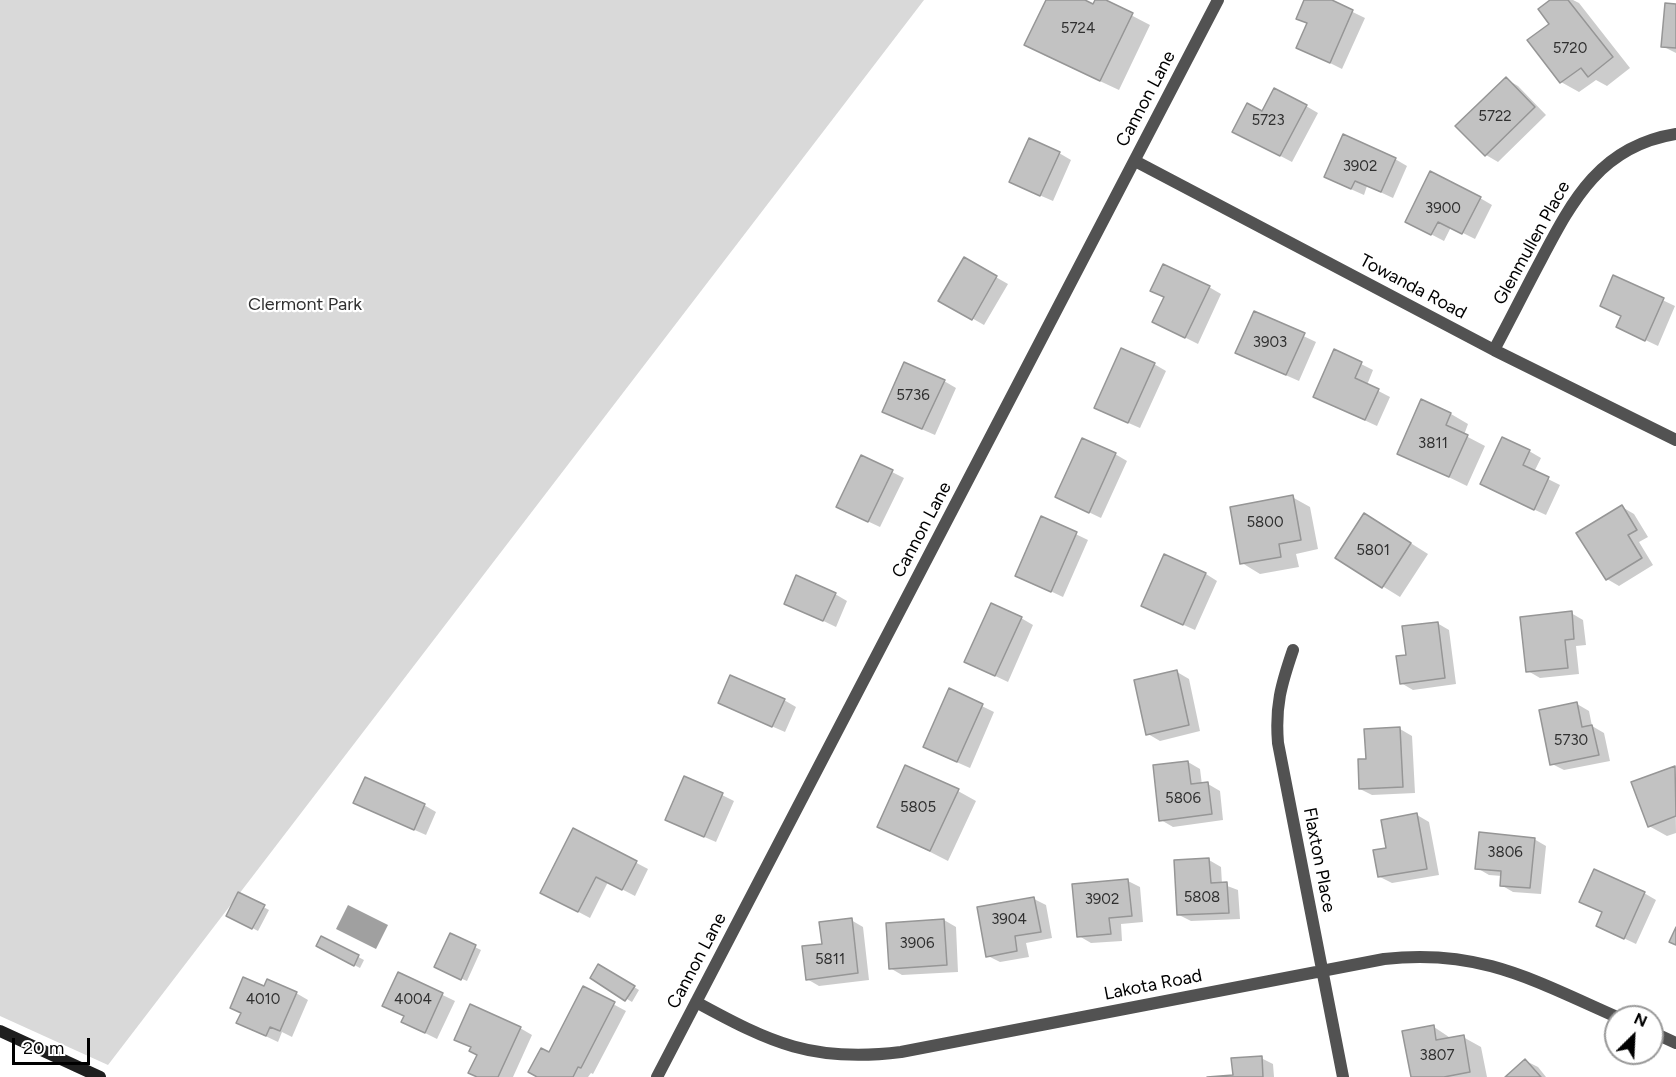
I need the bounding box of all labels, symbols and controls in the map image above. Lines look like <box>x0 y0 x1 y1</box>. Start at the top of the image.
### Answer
house number: 5724 <box>1061 20 1095 38</box>
house number: 5720 <box>1553 40 1587 58</box>
street label: Cannon Lane <box>1112 47 1180 151</box>
house number: 5722 <box>1478 108 1512 126</box>
house number: 5723 <box>1251 112 1285 130</box>
house number: 3902 <box>1343 158 1377 176</box>
street label: Glenmullen Place <box>1489 177 1575 309</box>
house number: 3900 <box>1425 200 1461 218</box>
street label: Towanda Road <box>1356 250 1470 324</box>
park label: Clermont Park <box>248 294 362 316</box>
house number: 3903 <box>1253 334 1287 352</box>
house number: 5736 <box>896 387 930 405</box>
house number: 3811 <box>1418 435 1448 453</box>
street label: Cannon Lane <box>888 478 956 582</box>
house number: 5800 <box>1246 514 1284 532</box>
house number: 5801 <box>1356 542 1390 560</box>
house number: 5730 <box>1554 732 1588 750</box>
house number: 5806 <box>1165 790 1201 808</box>
house number: 5805 <box>900 799 936 817</box>
street label: Flaxton Place <box>1298 806 1340 914</box>
house number: 3806 <box>1487 844 1523 862</box>
house number: 5808 <box>1184 889 1220 907</box>
house number: 3902 <box>1085 891 1119 909</box>
street label: Cannon Lane <box>663 909 731 1013</box>
house number: 3904 <box>991 911 1027 929</box>
house number: 3906 <box>900 935 934 953</box>
house number: 5811 <box>815 951 845 969</box>
street label: Lakota Road <box>1102 965 1204 1005</box>
house number: 4010 <box>246 991 280 1009</box>
house number: 4004 <box>394 991 432 1009</box>
north arrow <box>1604 1005 1664 1065</box>
text: N <box>1631 1009 1650 1031</box>
scale bar <box>15 1026 93 1064</box>
text: 20 m <box>23 1037 64 1059</box>
house number: 3807 <box>1419 1047 1455 1065</box>

